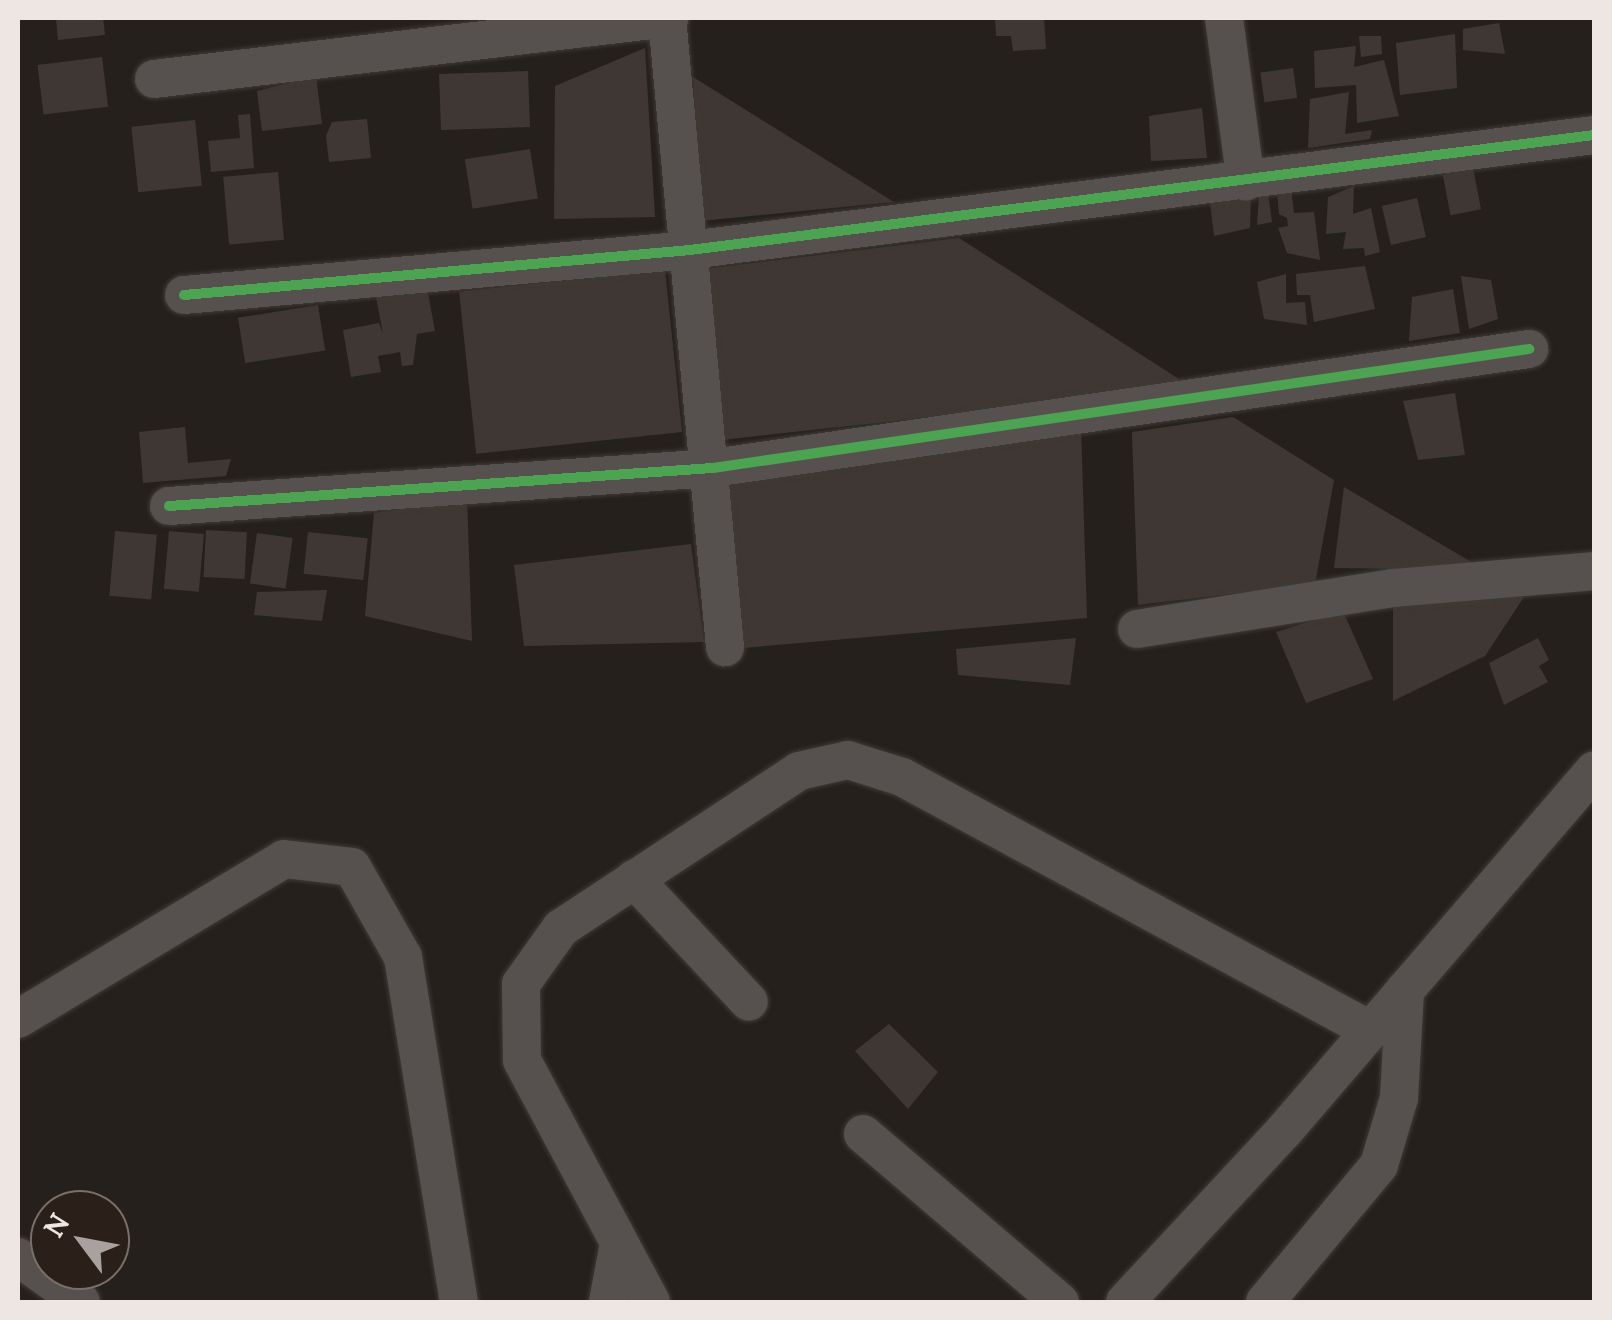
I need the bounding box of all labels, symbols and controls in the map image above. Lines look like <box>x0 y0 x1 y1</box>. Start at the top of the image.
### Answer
north arrow <box>30 1190 130 1290</box>
text: N <box>35 1206 77 1244</box>

